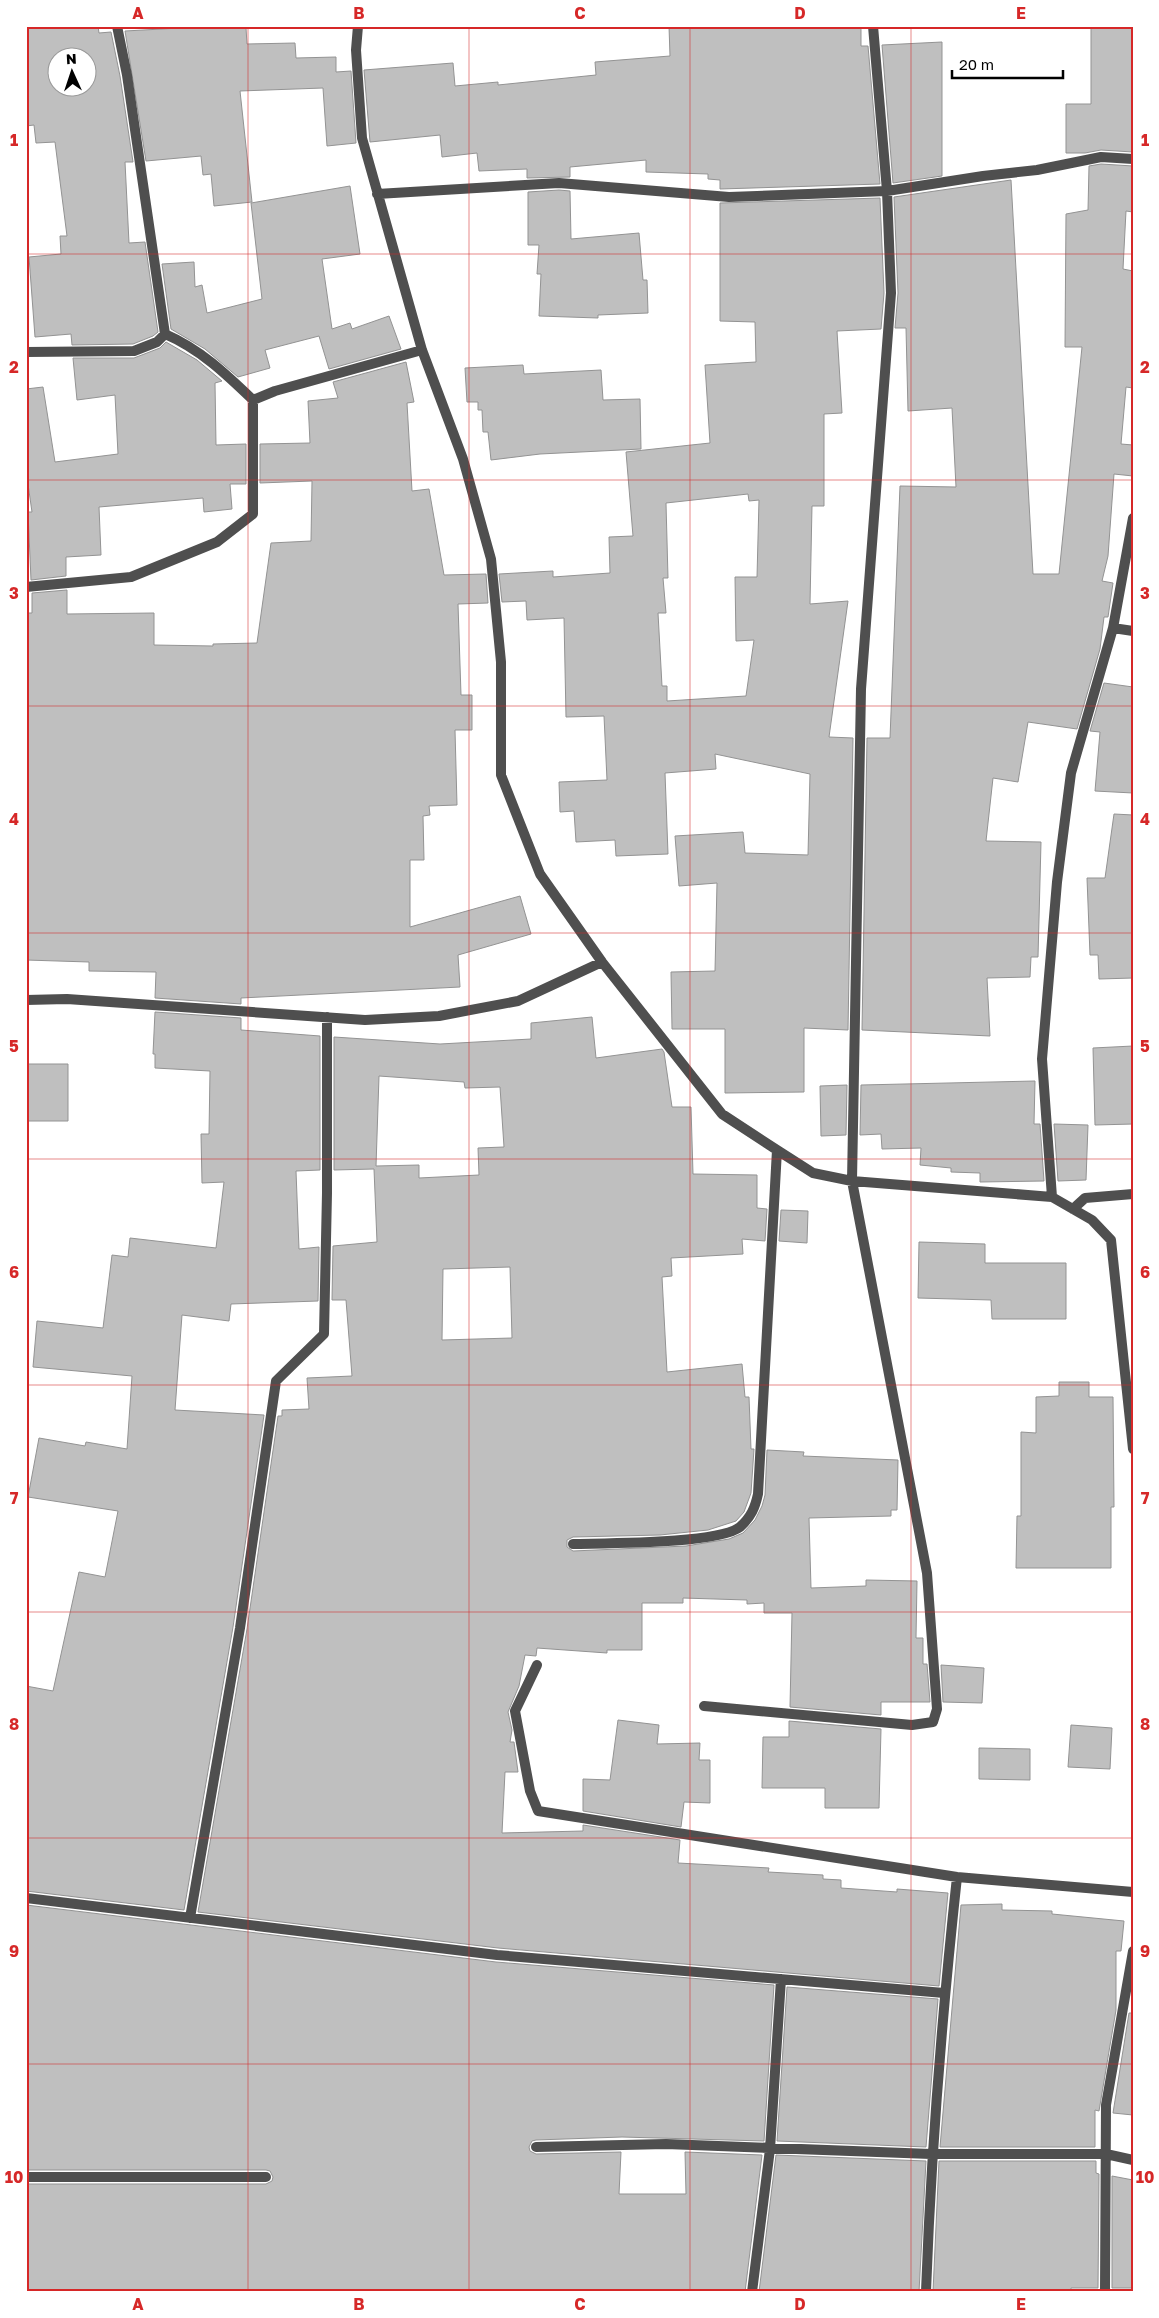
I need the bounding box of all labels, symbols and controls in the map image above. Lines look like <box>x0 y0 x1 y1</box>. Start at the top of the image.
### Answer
text: A <box>132 3 144 23</box>
text: B <box>353 3 365 23</box>
text: C <box>574 3 586 23</box>
text: D <box>794 3 806 23</box>
text: E <box>1016 3 1026 23</box>
north arrow <box>48 48 98 98</box>
scale bar <box>952 48 1063 80</box>
text: N <box>66 50 77 67</box>
text: 20 m <box>959 55 994 73</box>
text: 1 <box>10 130 18 150</box>
text: 1 <box>1141 130 1149 150</box>
text: 2 <box>9 357 19 377</box>
text: 2 <box>1140 357 1150 377</box>
text: 3 <box>9 583 19 603</box>
text: 3 <box>1140 583 1150 603</box>
text: 4 <box>9 809 19 829</box>
text: 4 <box>1140 809 1150 829</box>
text: 5 <box>9 1036 19 1056</box>
text: 5 <box>1140 1036 1150 1056</box>
text: 6 <box>9 1262 19 1282</box>
text: 6 <box>1140 1262 1150 1282</box>
text: 7 <box>10 1488 19 1508</box>
text: 7 <box>1141 1488 1150 1508</box>
text: 8 <box>9 1714 19 1734</box>
text: 8 <box>1140 1714 1150 1734</box>
text: 9 <box>9 1941 19 1961</box>
text: 9 <box>1140 1941 1150 1961</box>
text: 10 <box>5 2167 23 2187</box>
text: 10 <box>1136 2167 1154 2187</box>
text: A <box>132 2294 144 2314</box>
text: B <box>353 2294 365 2314</box>
text: C <box>574 2294 586 2314</box>
text: D <box>794 2294 806 2314</box>
text: E <box>1016 2294 1026 2314</box>

